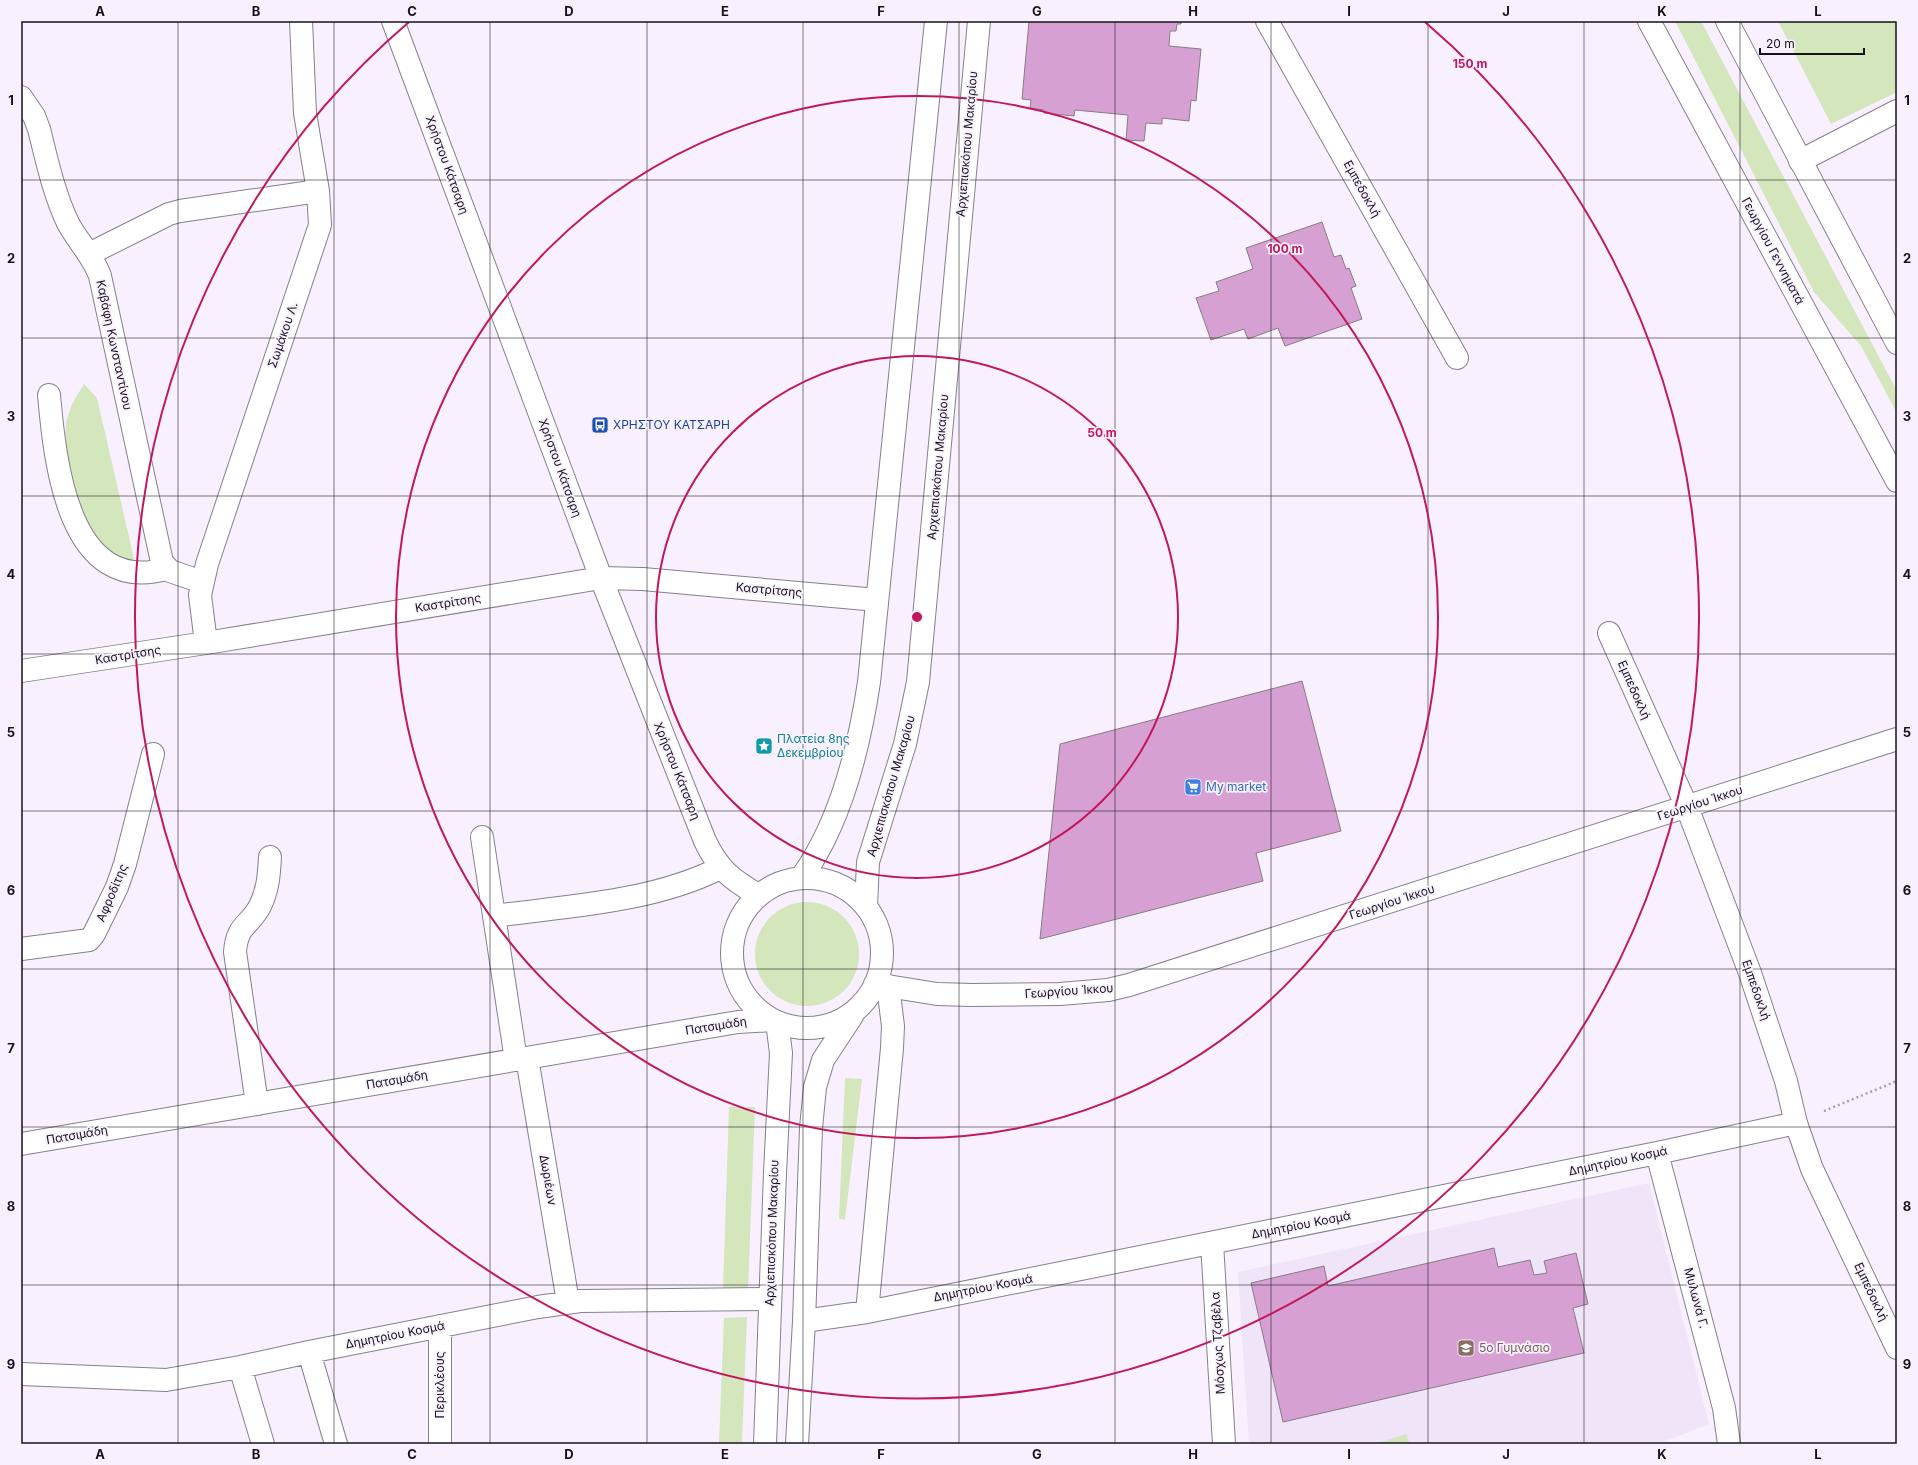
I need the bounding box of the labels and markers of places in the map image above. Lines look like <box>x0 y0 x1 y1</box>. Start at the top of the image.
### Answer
bus stop icon: ΧΡΗΣΤΟΥ ΚΑΤΣΑΡΗ <box>590 415 610 435</box>
place label: ΧΡΗΣΤΟΥ ΚΑΤΣΑΡΗ <box>613 417 730 432</box>
centre of rings <box>910 610 924 624</box>
place label: Πλατεία 8ης Δεκεμβρίου <box>777 731 850 760</box>
place icon: Πλατεία 8ης Δεκεμβρίου <box>754 736 774 756</box>
supermarket icon: My market <box>1183 777 1203 797</box>
place label: My market <box>1206 779 1266 794</box>
school or university icon: 5ο Γυμνάσιο <box>1456 1338 1476 1358</box>
place label: 5ο Γυμνάσιο <box>1479 1340 1550 1355</box>

